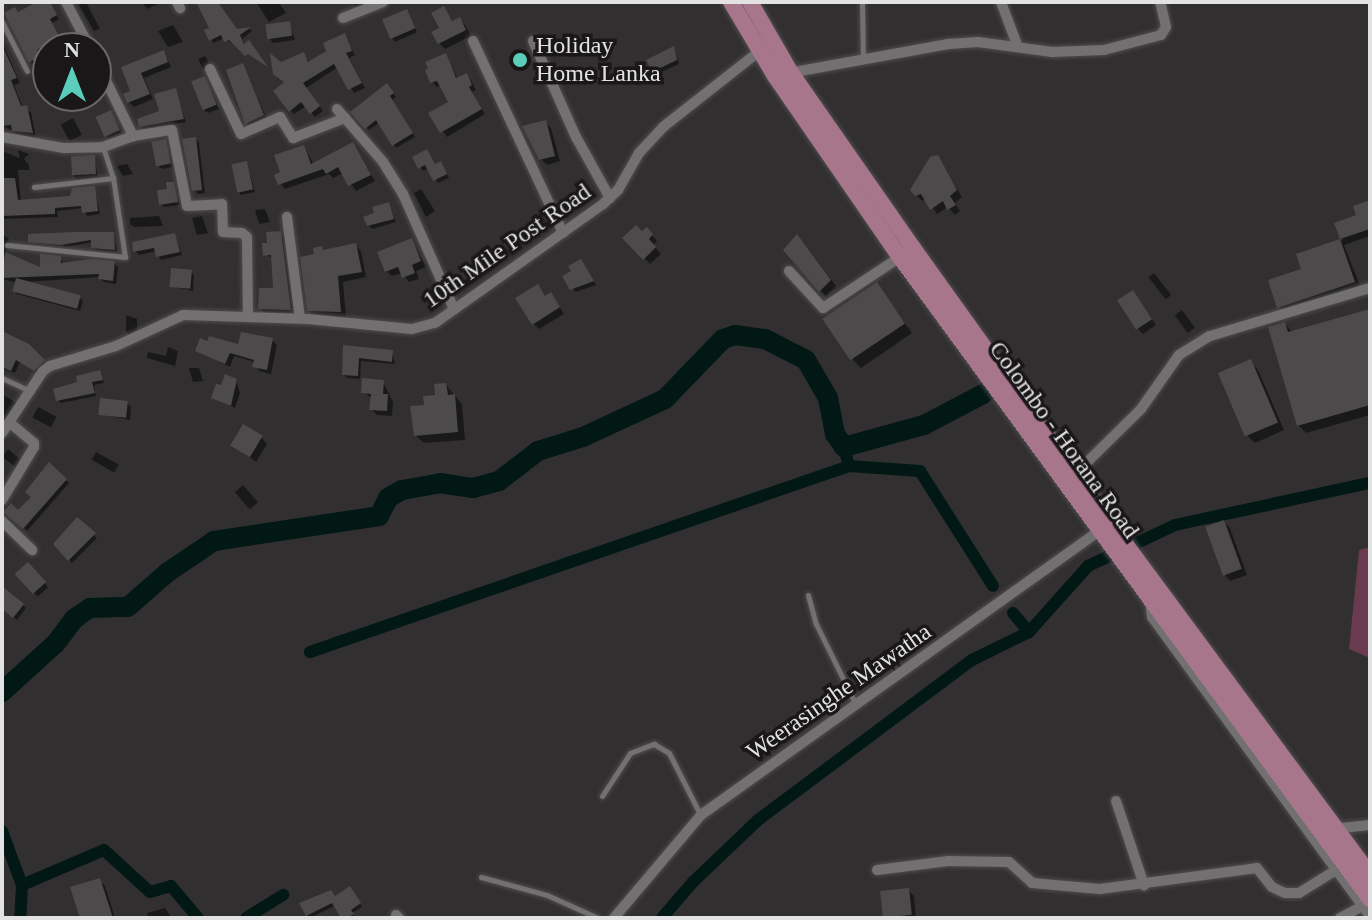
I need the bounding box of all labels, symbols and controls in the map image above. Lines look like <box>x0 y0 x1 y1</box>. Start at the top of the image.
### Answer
north arrow <box>32 32 112 112</box>
place label: Holiday Home Lanka <box>536 32 661 88</box>
text: N <box>64 37 80 62</box>
marker: Holiday Home Lanka <box>511 51 529 69</box>
street label: 10th Mile Post Road <box>418 177 596 315</box>
street label: Colombo - Horana Road <box>983 336 1145 544</box>
street label: Weerasinghe Mawatha <box>741 618 937 766</box>

